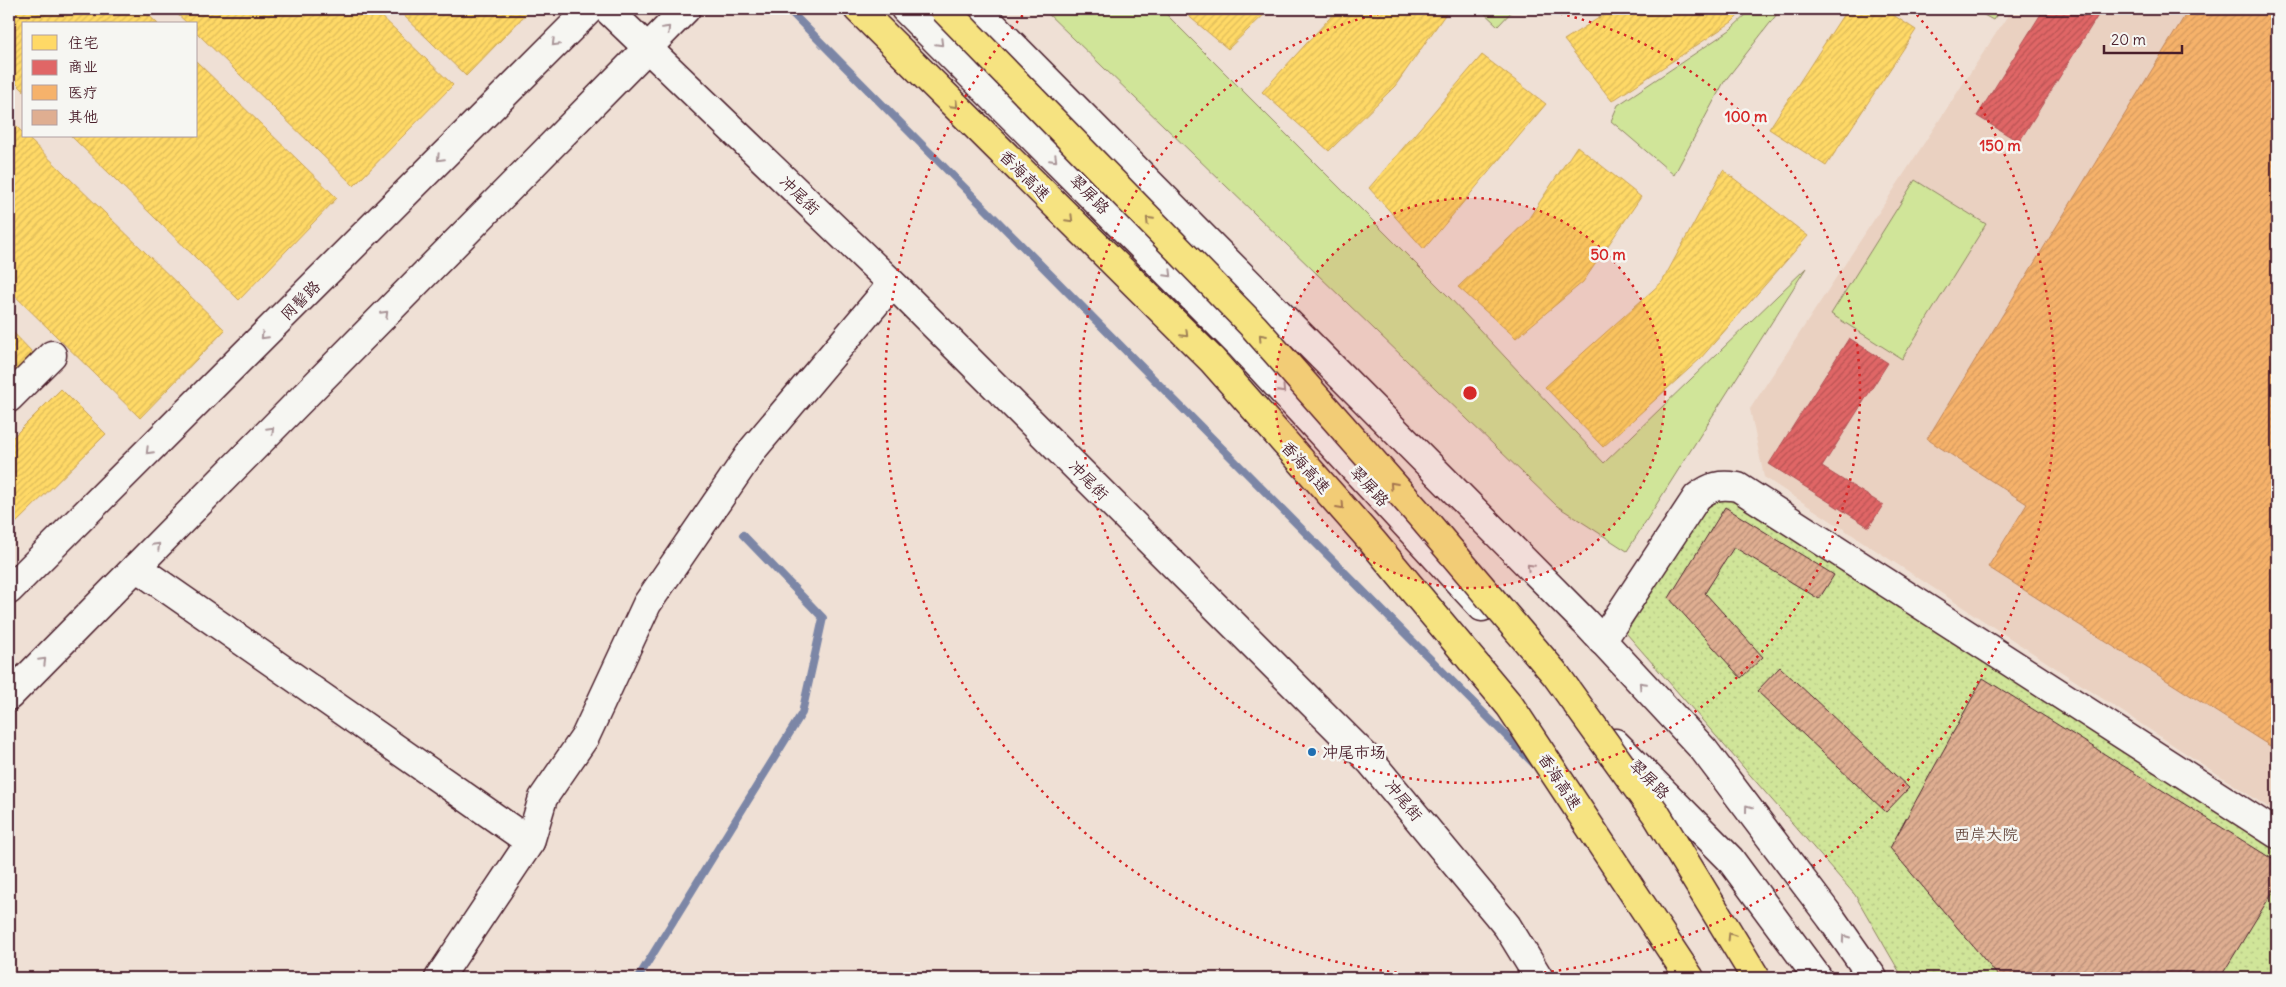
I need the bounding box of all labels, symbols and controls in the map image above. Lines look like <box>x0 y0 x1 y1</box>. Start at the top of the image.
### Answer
legend <box>22 22 198 138</box>
scale bar <box>2104 22 2181 54</box>
one-way arrow <box>661 25 670 34</box>
text: 20 m <box>2111 30 2146 49</box>
text: 住宅 <box>68 33 98 52</box>
one-way arrow <box>552 37 561 46</box>
one-way arrow <box>934 38 943 47</box>
text: 商业 <box>68 57 98 76</box>
text: 医疗 <box>68 83 98 102</box>
one-way arrow <box>949 99 958 108</box>
text: 其他 <box>68 107 98 126</box>
text: 100 m <box>1725 107 1767 126</box>
text: 150 m <box>1979 136 2021 155</box>
street label: 香海高速 <box>995 145 1055 205</box>
one-way arrow <box>437 153 446 162</box>
one-way arrow <box>1048 153 1057 162</box>
street label: 翠屏路 <box>1066 170 1114 218</box>
street label: 冲尾街 <box>776 171 824 219</box>
one-way arrow <box>1064 213 1073 222</box>
one-way arrow <box>1146 217 1155 226</box>
text: 50 m <box>1590 245 1626 264</box>
one-way arrow <box>1163 268 1172 277</box>
street label: 网髻路 <box>276 276 324 324</box>
one-way arrow <box>380 311 389 320</box>
one-way arrow <box>1179 328 1188 337</box>
one-way arrow <box>261 330 270 339</box>
one-way arrow <box>1259 333 1268 342</box>
centre of rings <box>1461 384 1479 402</box>
one-way arrow <box>1276 385 1285 394</box>
one-way arrow <box>265 427 274 436</box>
street label: 香海高速 <box>1277 437 1335 497</box>
one-way arrow <box>146 445 155 454</box>
street label: 冲尾街 <box>1065 456 1113 504</box>
street label: 翠屏路 <box>1346 462 1394 510</box>
one-way arrow <box>1390 481 1399 490</box>
one-way arrow <box>1335 501 1344 510</box>
one-way arrow <box>151 542 160 551</box>
one-way arrow <box>1527 564 1536 573</box>
one-way arrow <box>37 658 46 667</box>
one-way arrow <box>1639 681 1648 690</box>
place label: 冲尾市场 <box>1322 742 1386 762</box>
marker: 冲尾市场 <box>1306 746 1318 758</box>
street label: 香海高速 <box>1534 749 1586 813</box>
street label: 翠屏路 <box>1626 755 1674 803</box>
street label: 冲尾街 <box>1381 775 1427 825</box>
one-way arrow <box>1745 805 1753 814</box>
park label: 西岸大院 <box>1954 824 2018 844</box>
one-way arrow <box>1728 933 1738 942</box>
one-way arrow <box>1842 934 1851 944</box>

